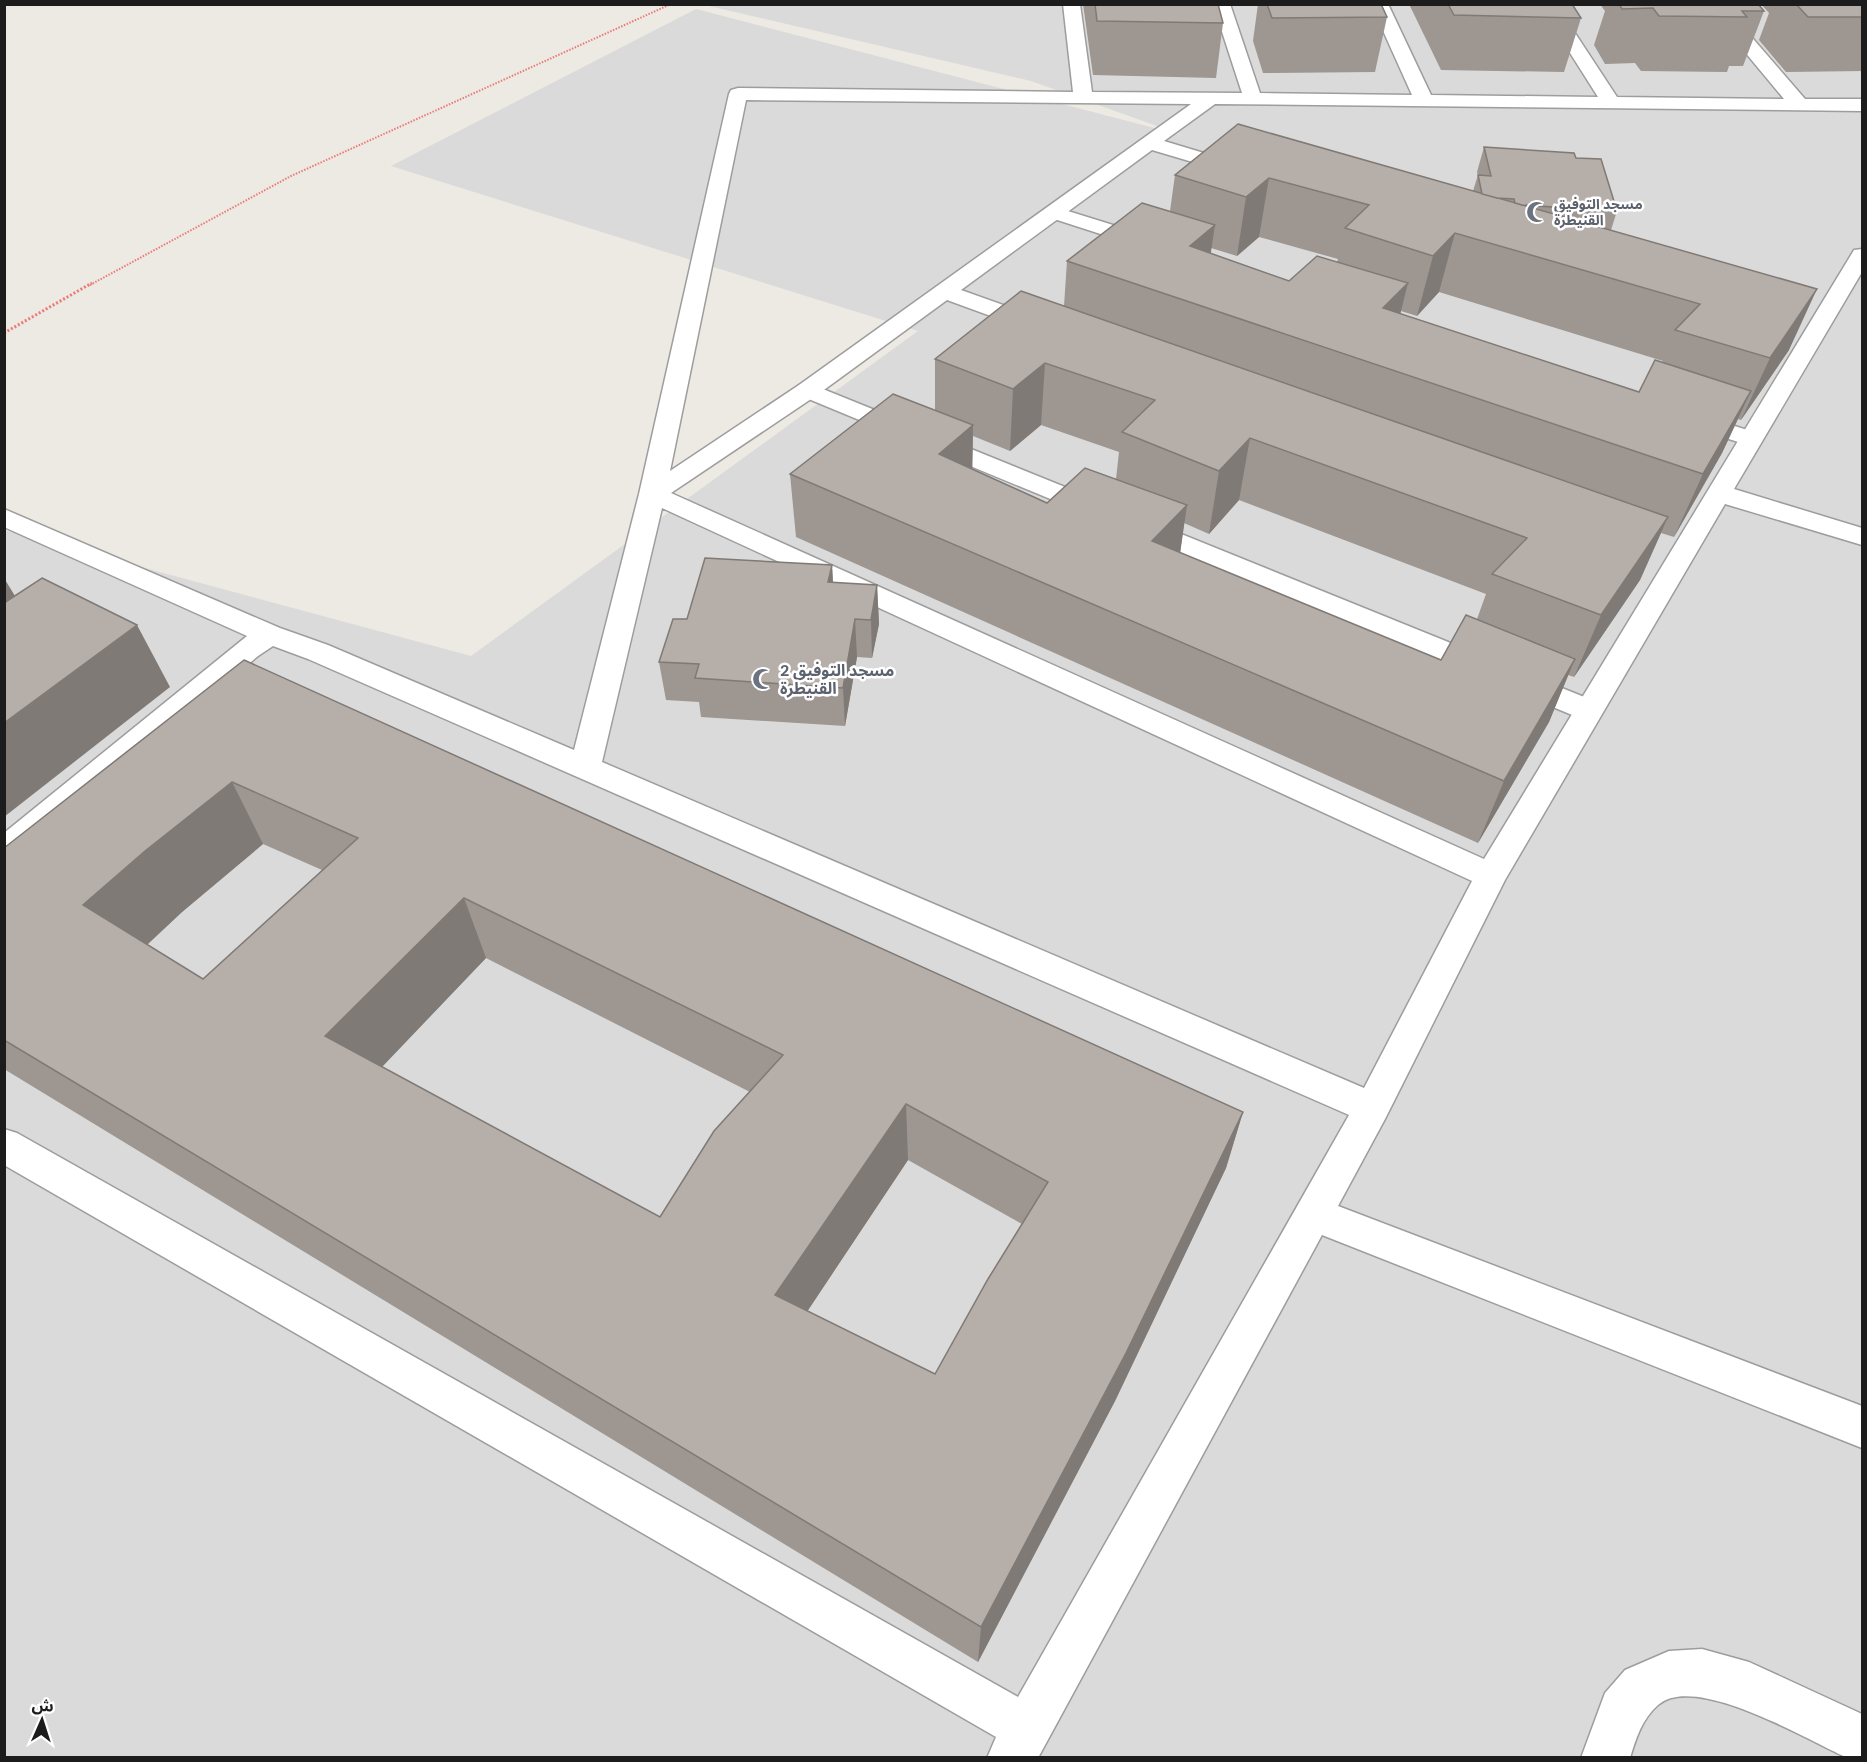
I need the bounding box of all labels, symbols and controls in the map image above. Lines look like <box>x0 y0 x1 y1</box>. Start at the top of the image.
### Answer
place label: مسجد التوفيق القنيطرة <box>1554 195 1643 229</box>
mosque icon: مسجد التوفيق القنيطرة <box>1525 200 1549 224</box>
place label: 2 مسجد التوفيق القنيطرة <box>780 660 894 699</box>
mosque icon: 2 مسجد التوفيق القنيطرة <box>751 667 775 691</box>
north arrow <box>12 1690 72 1750</box>
text: ش <box>31 1694 54 1717</box>

